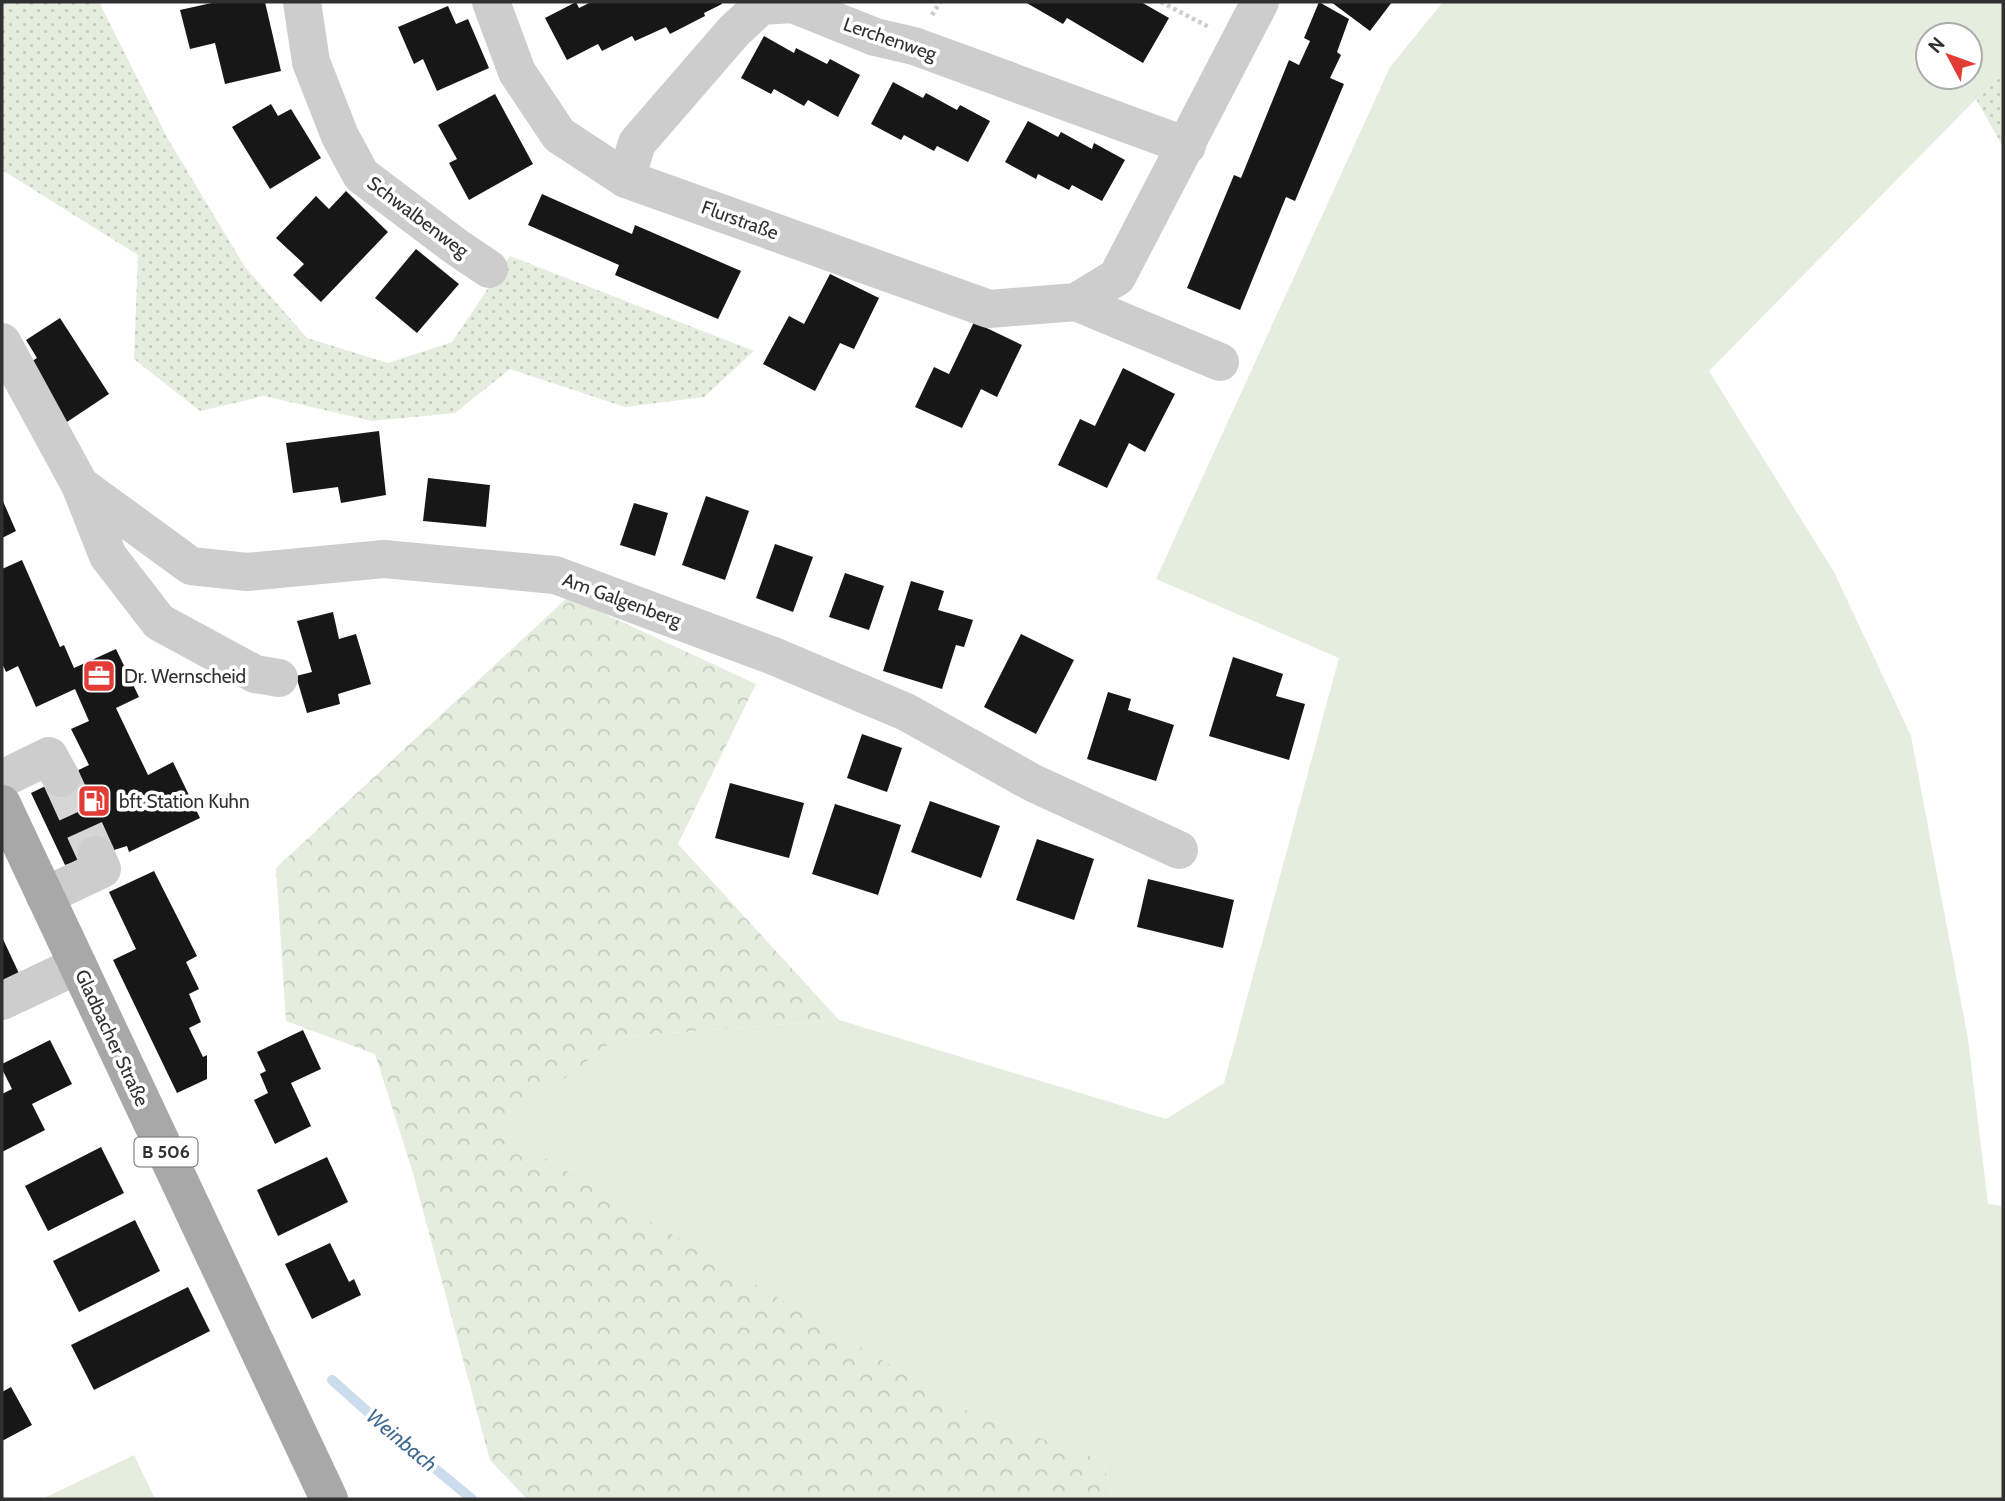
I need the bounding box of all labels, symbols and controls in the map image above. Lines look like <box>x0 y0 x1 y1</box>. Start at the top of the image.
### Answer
street label: Lerchenweg <box>840 12 940 66</box>
north arrow <box>1914 21 1984 91</box>
text: N <box>1923 33 1950 58</box>
street label: Schwalbenweg <box>363 171 474 263</box>
street label: Flurstraße <box>698 195 782 245</box>
street label: Am Galgenberg <box>560 568 685 632</box>
office icon: Dr. Wernscheid <box>80 657 118 695</box>
place label: Dr. Wernscheid <box>124 665 246 688</box>
fuel station icon: bft Station Kuhn <box>75 782 113 820</box>
place label: bft Station Kuhn <box>119 790 250 813</box>
street label: Gladbacher Straße <box>70 966 154 1110</box>
road number: B 506 <box>134 1138 198 1167</box>
water label: Weinbach <box>362 1403 442 1477</box>

